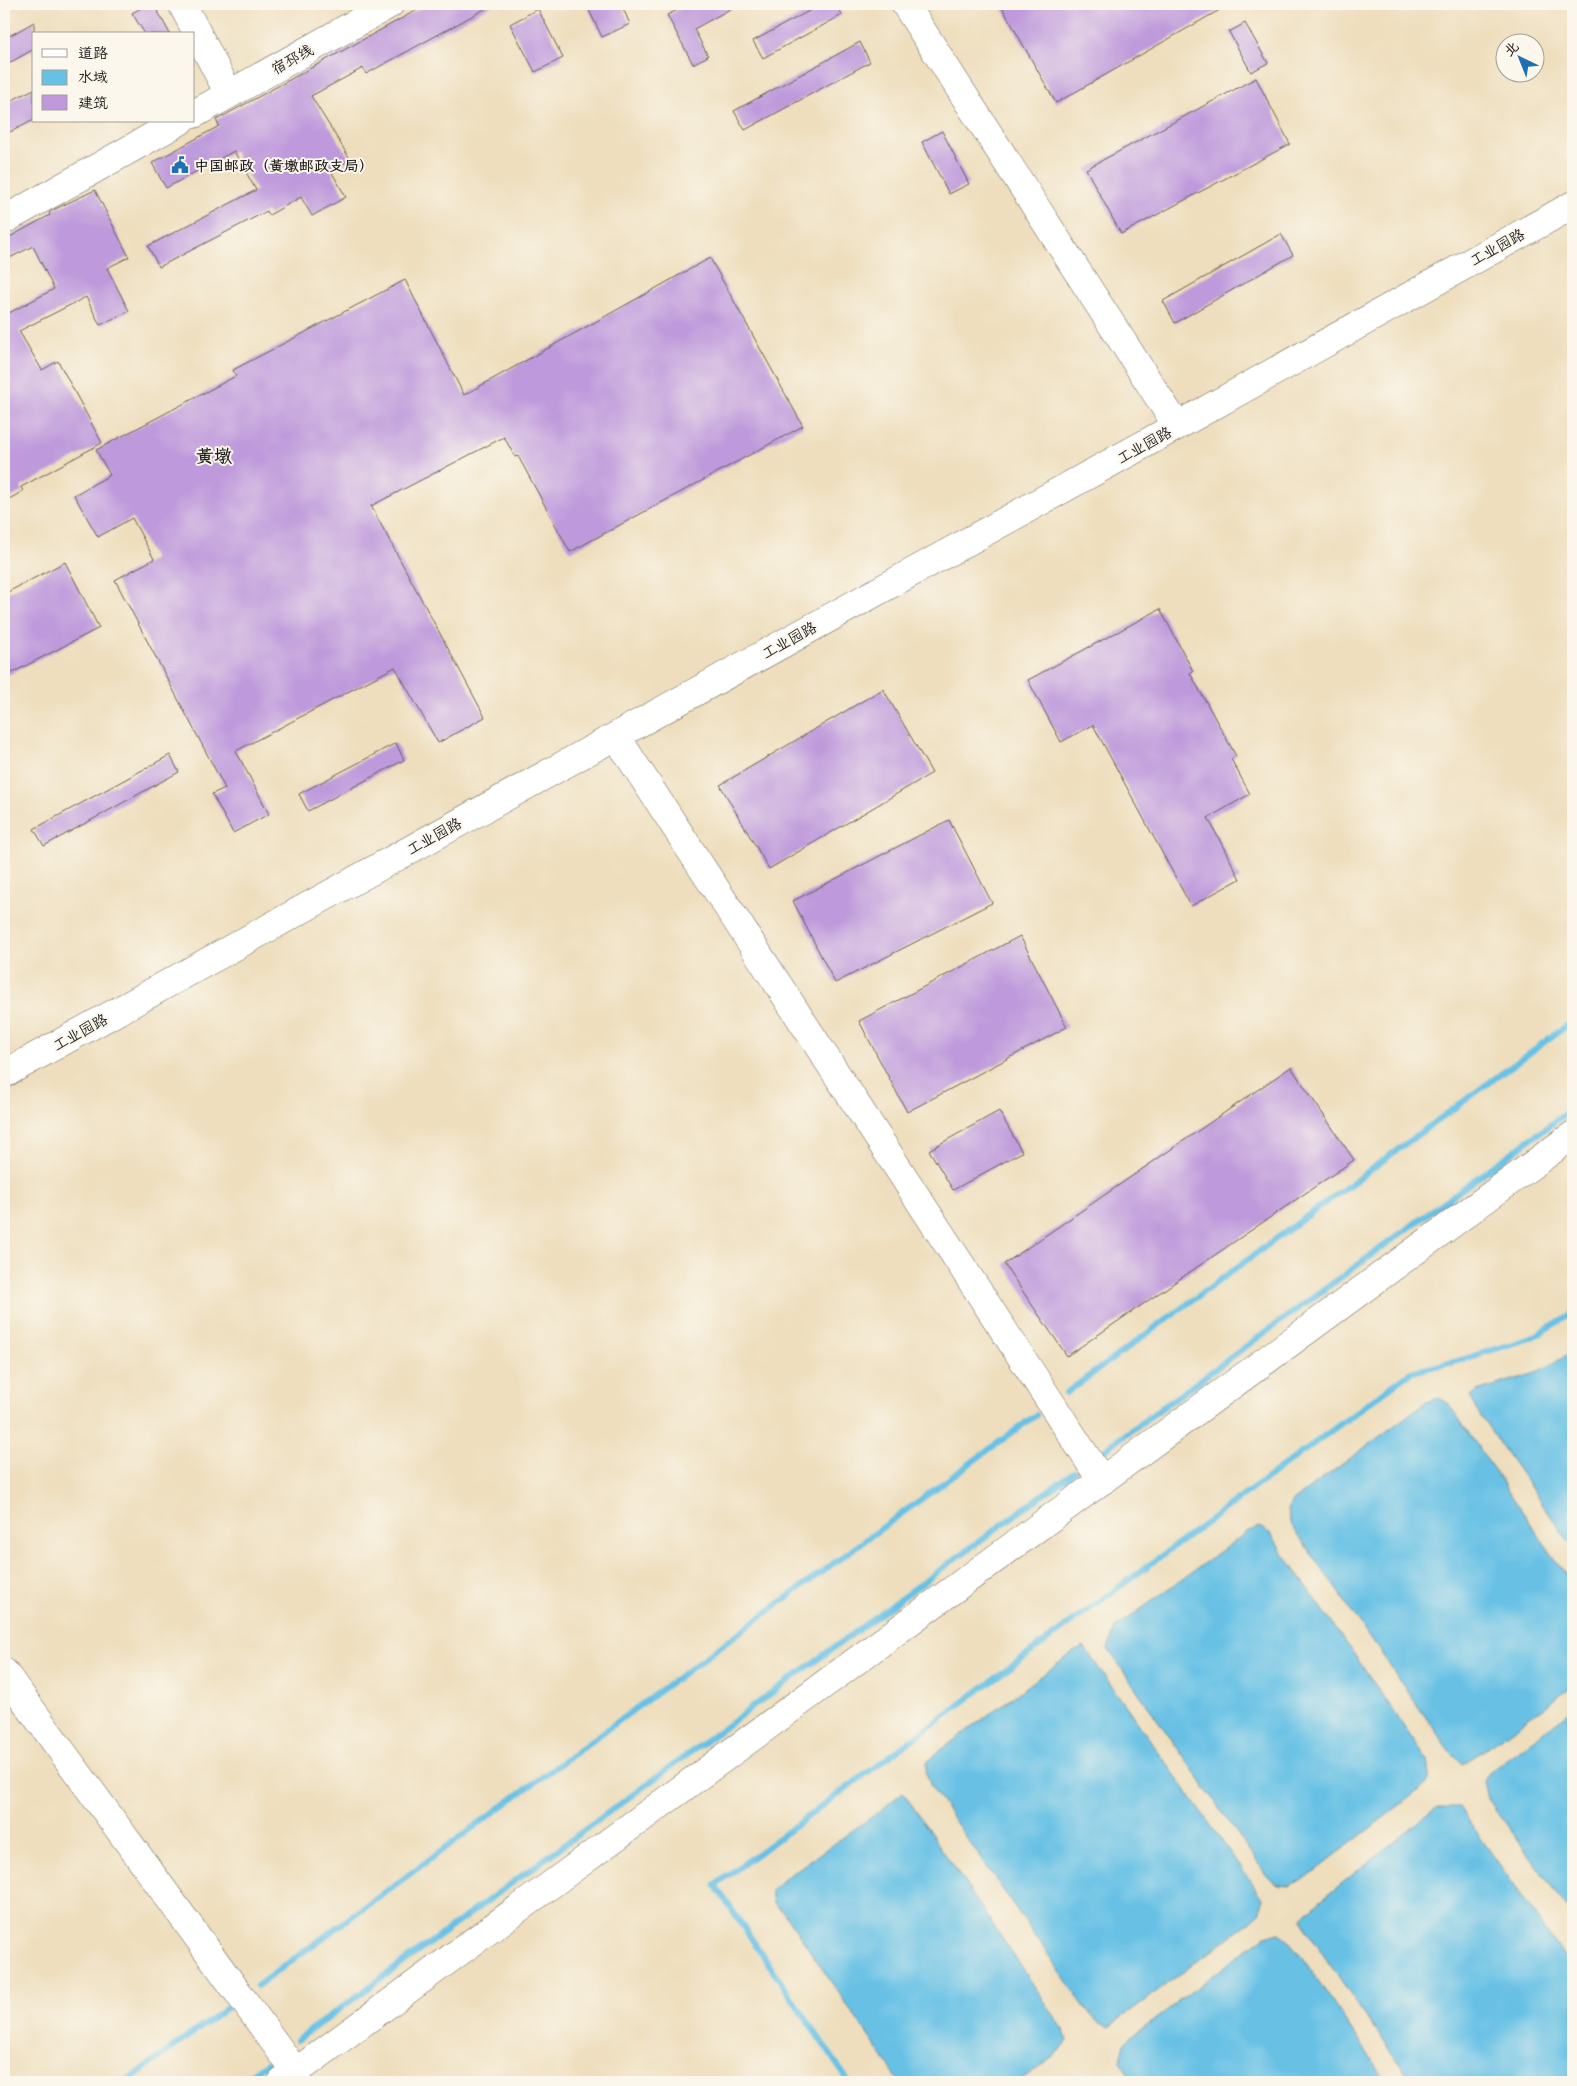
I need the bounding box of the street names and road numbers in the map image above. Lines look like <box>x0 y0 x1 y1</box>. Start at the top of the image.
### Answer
street label: 宿邳线 <box>268 40 316 78</box>
street label: 工业园路 <box>1466 224 1528 270</box>
street label: 工业园路 <box>1113 422 1175 468</box>
street label: 工业园路 <box>758 617 820 663</box>
street label: 工业园路 <box>403 813 465 859</box>
street label: 工业园路 <box>49 1009 111 1055</box>

